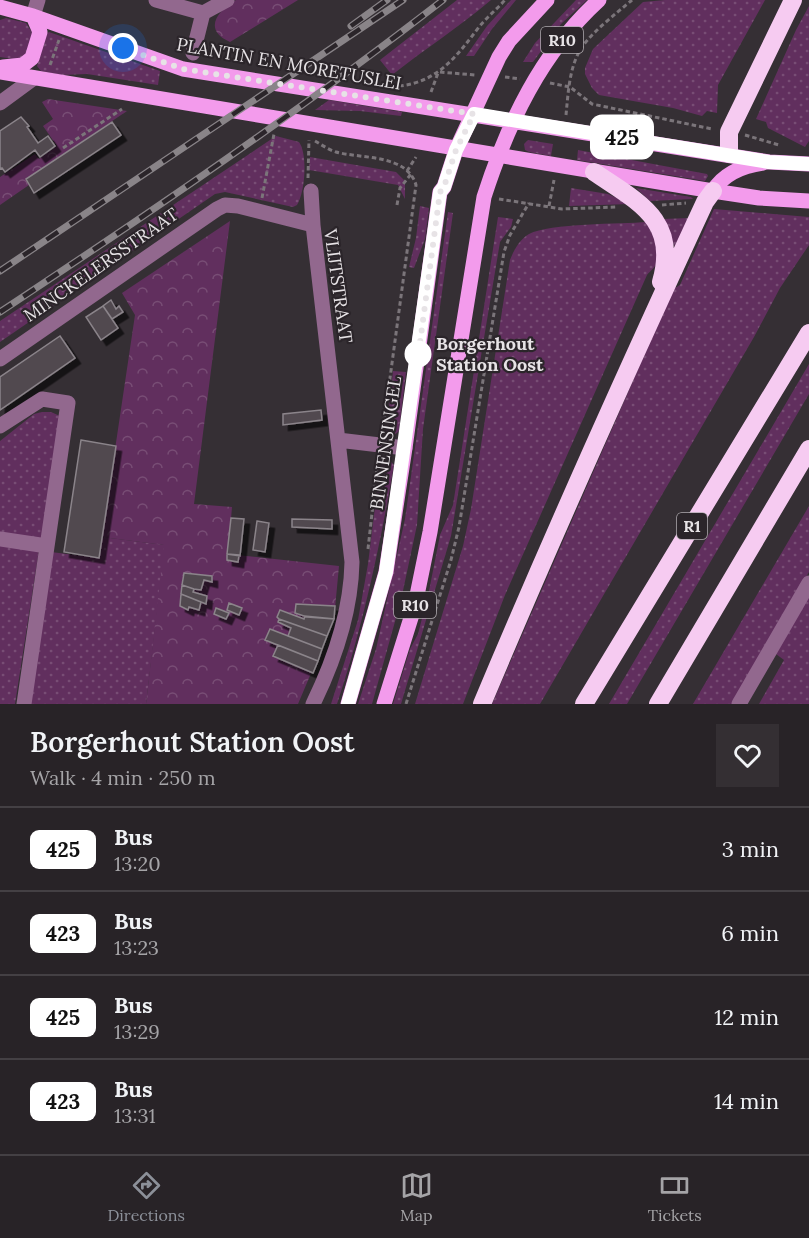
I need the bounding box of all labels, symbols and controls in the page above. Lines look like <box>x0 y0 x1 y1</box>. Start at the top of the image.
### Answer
road number: R10 <box>541 27 583 53</box>
street label: PLANTIN EN MORETUSLEI <box>175 32 403 95</box>
your location <box>108 33 138 63</box>
line badge: 425 <box>588 118 656 156</box>
text: 425 <box>605 124 639 151</box>
street label: MINCKELERSSTRAAT <box>19 202 183 327</box>
street label: VLIJTSTRAAT <box>319 226 358 345</box>
place label: Borgerhout Station Oost <box>436 332 544 376</box>
marker: Borgerhout Station Oost <box>405 341 431 367</box>
street label: BINNENSINGEL <box>365 374 406 511</box>
road number: R1 <box>677 513 707 539</box>
road number: R10 <box>394 592 436 618</box>
text: Borgerhout Station Oost <box>30 724 355 760</box>
button: heart <box>716 724 779 787</box>
text: Walk · 4 min · 250 m <box>30 765 216 790</box>
text: Bus <box>114 823 153 851</box>
text: 3 min <box>722 835 779 863</box>
text: 425 <box>46 836 80 863</box>
text: 13:20 <box>114 851 161 876</box>
text: Bus <box>114 907 153 935</box>
text: 6 min <box>721 919 779 947</box>
text: 423 <box>46 920 80 947</box>
text: 13:23 <box>114 935 159 960</box>
text: Bus <box>114 991 153 1019</box>
text: 12 min <box>714 1003 779 1031</box>
text: 425 <box>46 1004 80 1031</box>
text: 13:29 <box>114 1019 160 1044</box>
text: Bus <box>114 1075 153 1103</box>
text: 14 min <box>714 1087 779 1115</box>
text: 423 <box>46 1088 80 1115</box>
text: 13:31 <box>114 1103 156 1128</box>
tab: Directions <box>107 1169 185 1225</box>
tab: Map <box>400 1169 433 1225</box>
tab: Tickets <box>648 1169 702 1225</box>

